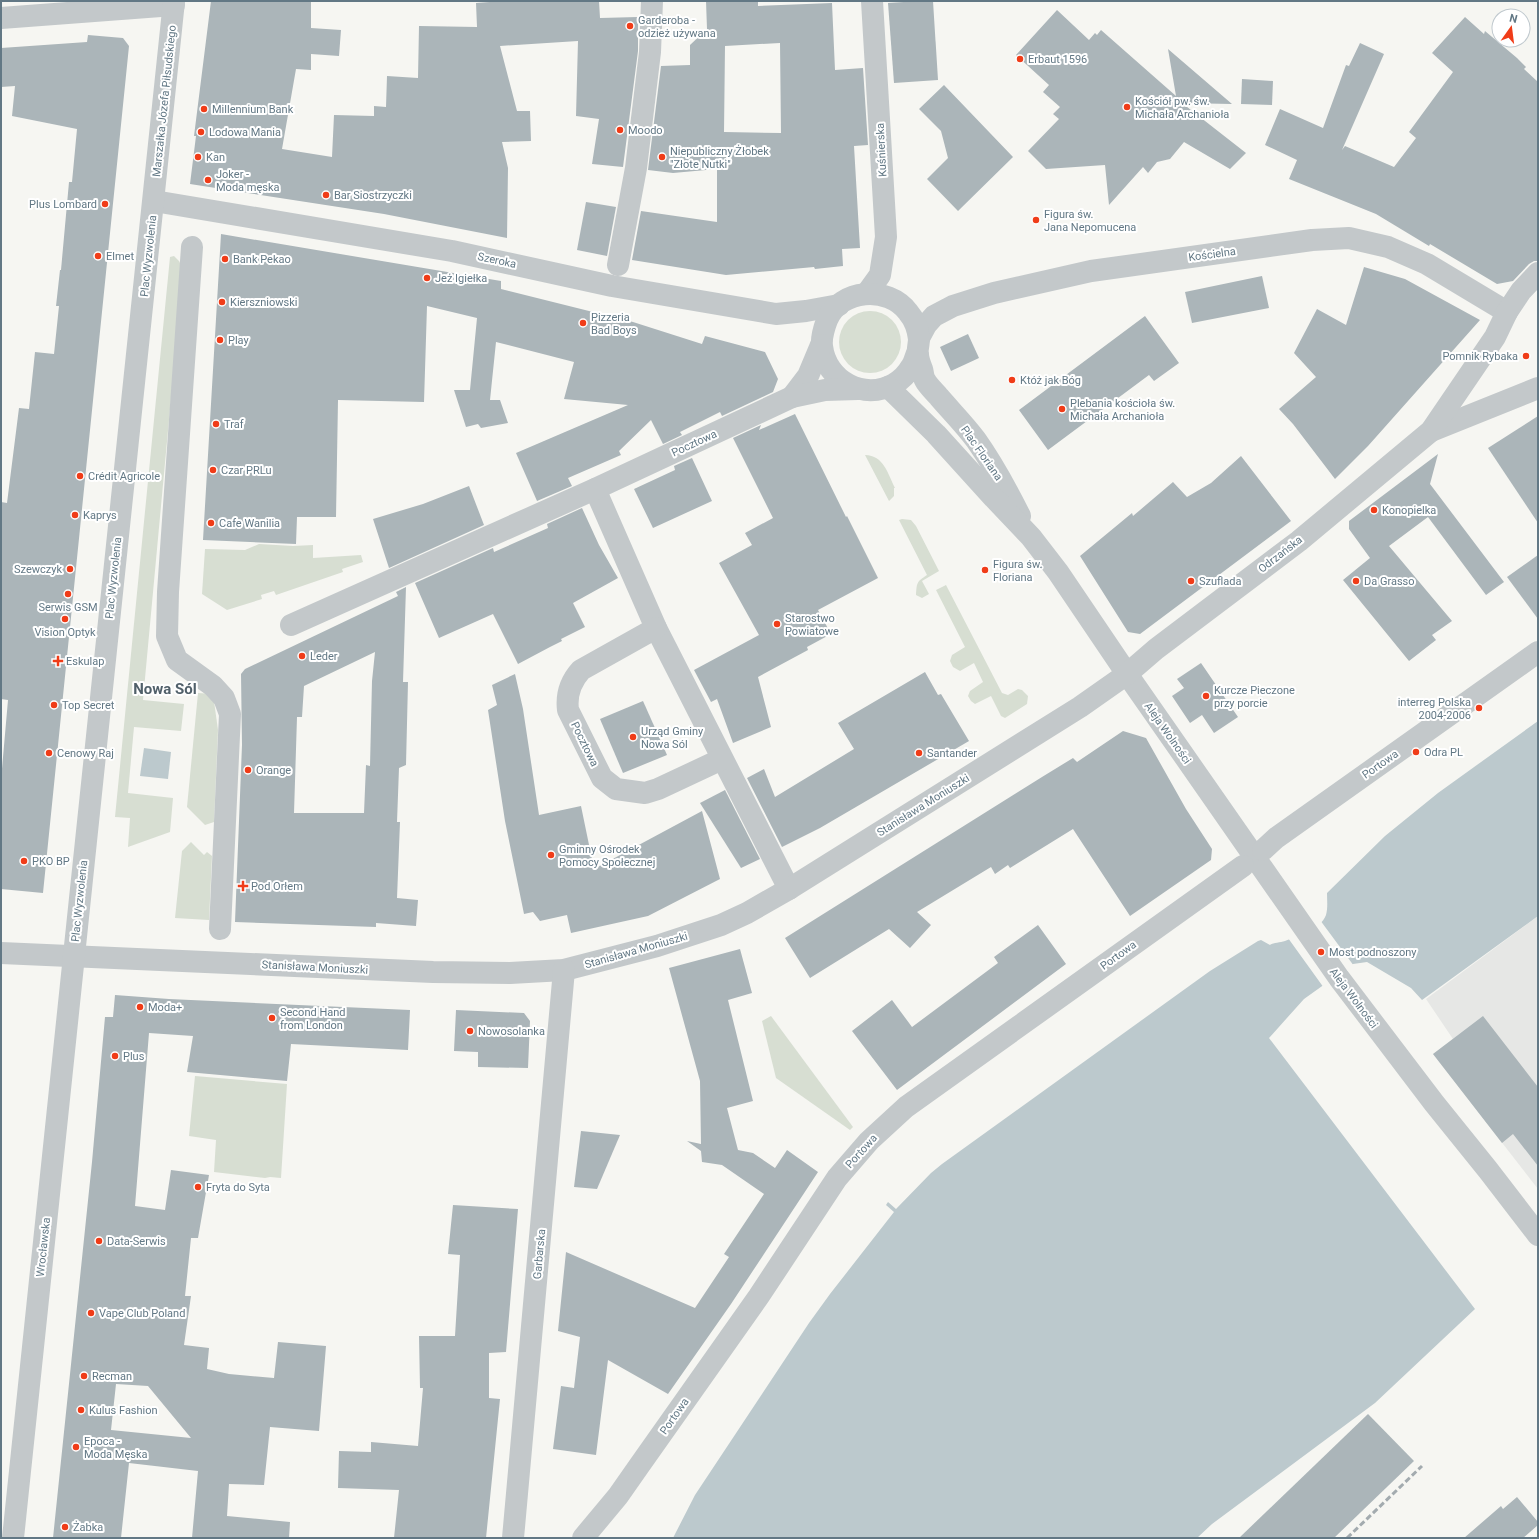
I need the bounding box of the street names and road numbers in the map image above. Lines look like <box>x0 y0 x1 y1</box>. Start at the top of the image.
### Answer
street label: Marszałka Józefa Piłsudskiego <box>150 25 179 178</box>
street label: Kuśnierska <box>874 123 889 177</box>
street label: Plac Wyzwolenia <box>138 214 159 298</box>
street label: Kościelna <box>1188 245 1237 264</box>
street label: Szeroka <box>476 250 517 271</box>
street label: Plac Floriana <box>958 424 1005 483</box>
street label: Pocztowa <box>670 427 719 460</box>
street label: Odrzańska <box>1256 533 1305 576</box>
street label: Plac Wyzwolenia <box>103 536 124 620</box>
street label: Aleja Wolności <box>1142 700 1194 767</box>
street label: Pocztowa <box>568 720 601 769</box>
street label: Portowa <box>1360 747 1401 782</box>
street label: Stanisława Moniuszki <box>875 772 972 839</box>
street label: Plac Wyzwolenia <box>69 859 90 943</box>
street label: Stanisława Moniuszki <box>583 930 689 971</box>
street label: Portowa <box>1098 938 1139 973</box>
street label: Stanisława Moniuszki <box>261 958 369 977</box>
street label: Aleja Wolności <box>1327 966 1380 1031</box>
street label: Portowa <box>843 1132 880 1171</box>
street label: Wrocławska <box>34 1217 53 1277</box>
street label: Garbarska <box>531 1228 548 1280</box>
street label: Portowa <box>657 1396 692 1437</box>

